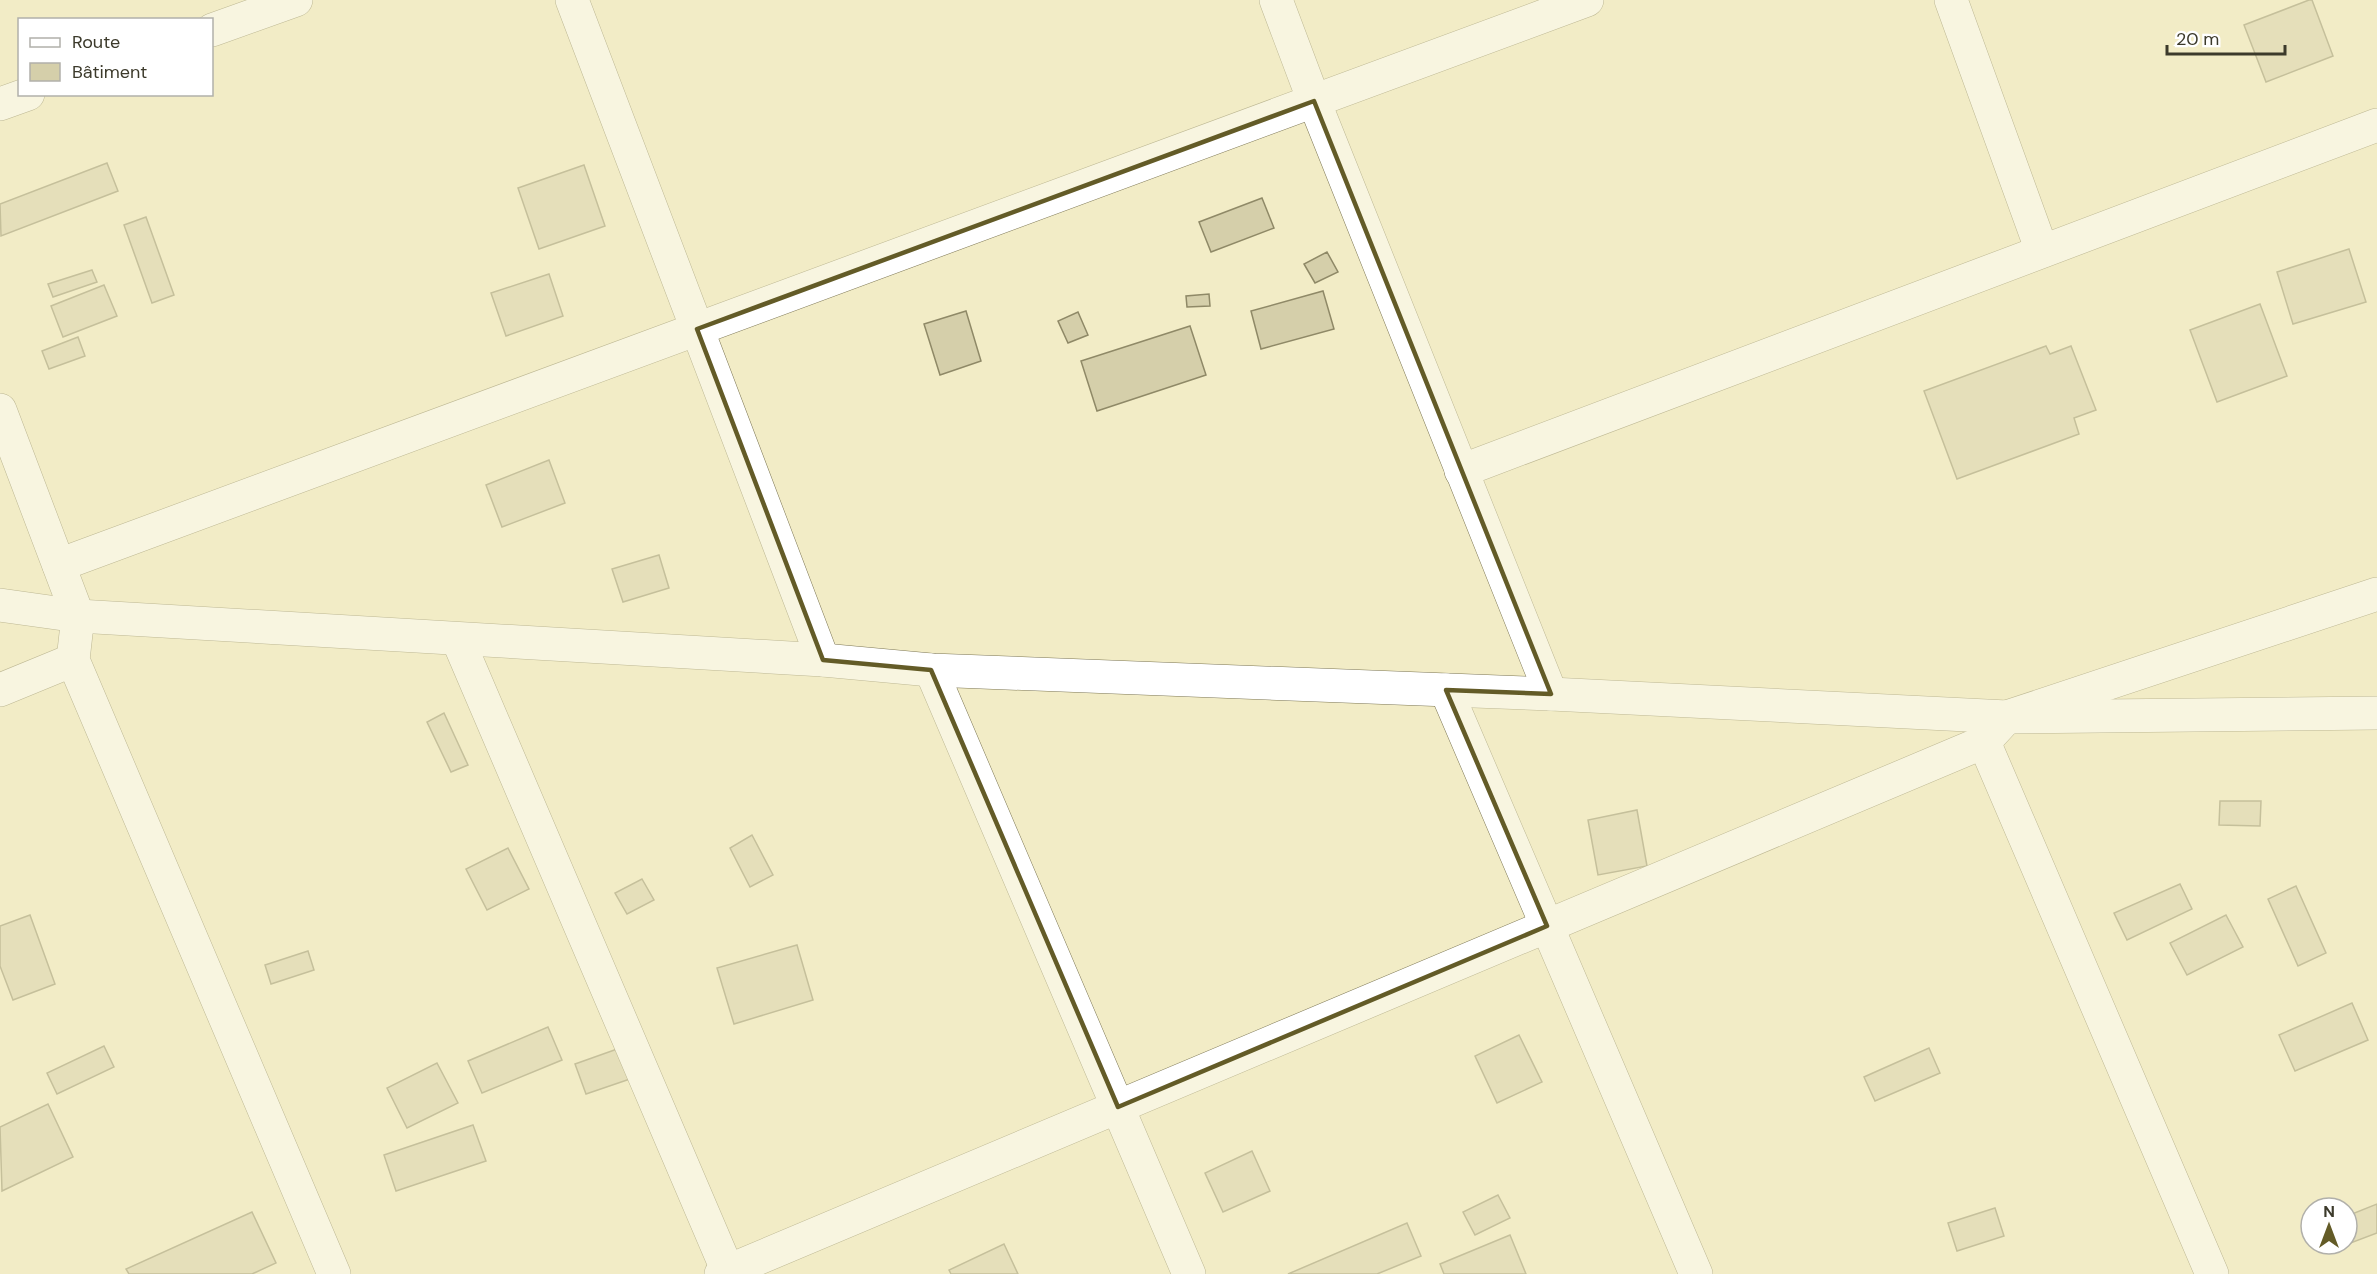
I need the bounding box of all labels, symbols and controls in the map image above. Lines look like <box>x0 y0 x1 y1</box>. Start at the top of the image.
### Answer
legend <box>18 18 213 96</box>
scale bar <box>2167 18 2286 56</box>
text: 20 m <box>2176 27 2219 51</box>
text: Route <box>72 30 120 54</box>
text: Bâtiment <box>72 60 147 84</box>
north arrow <box>2299 1196 2359 1256</box>
text: N <box>2323 1201 2335 1222</box>

